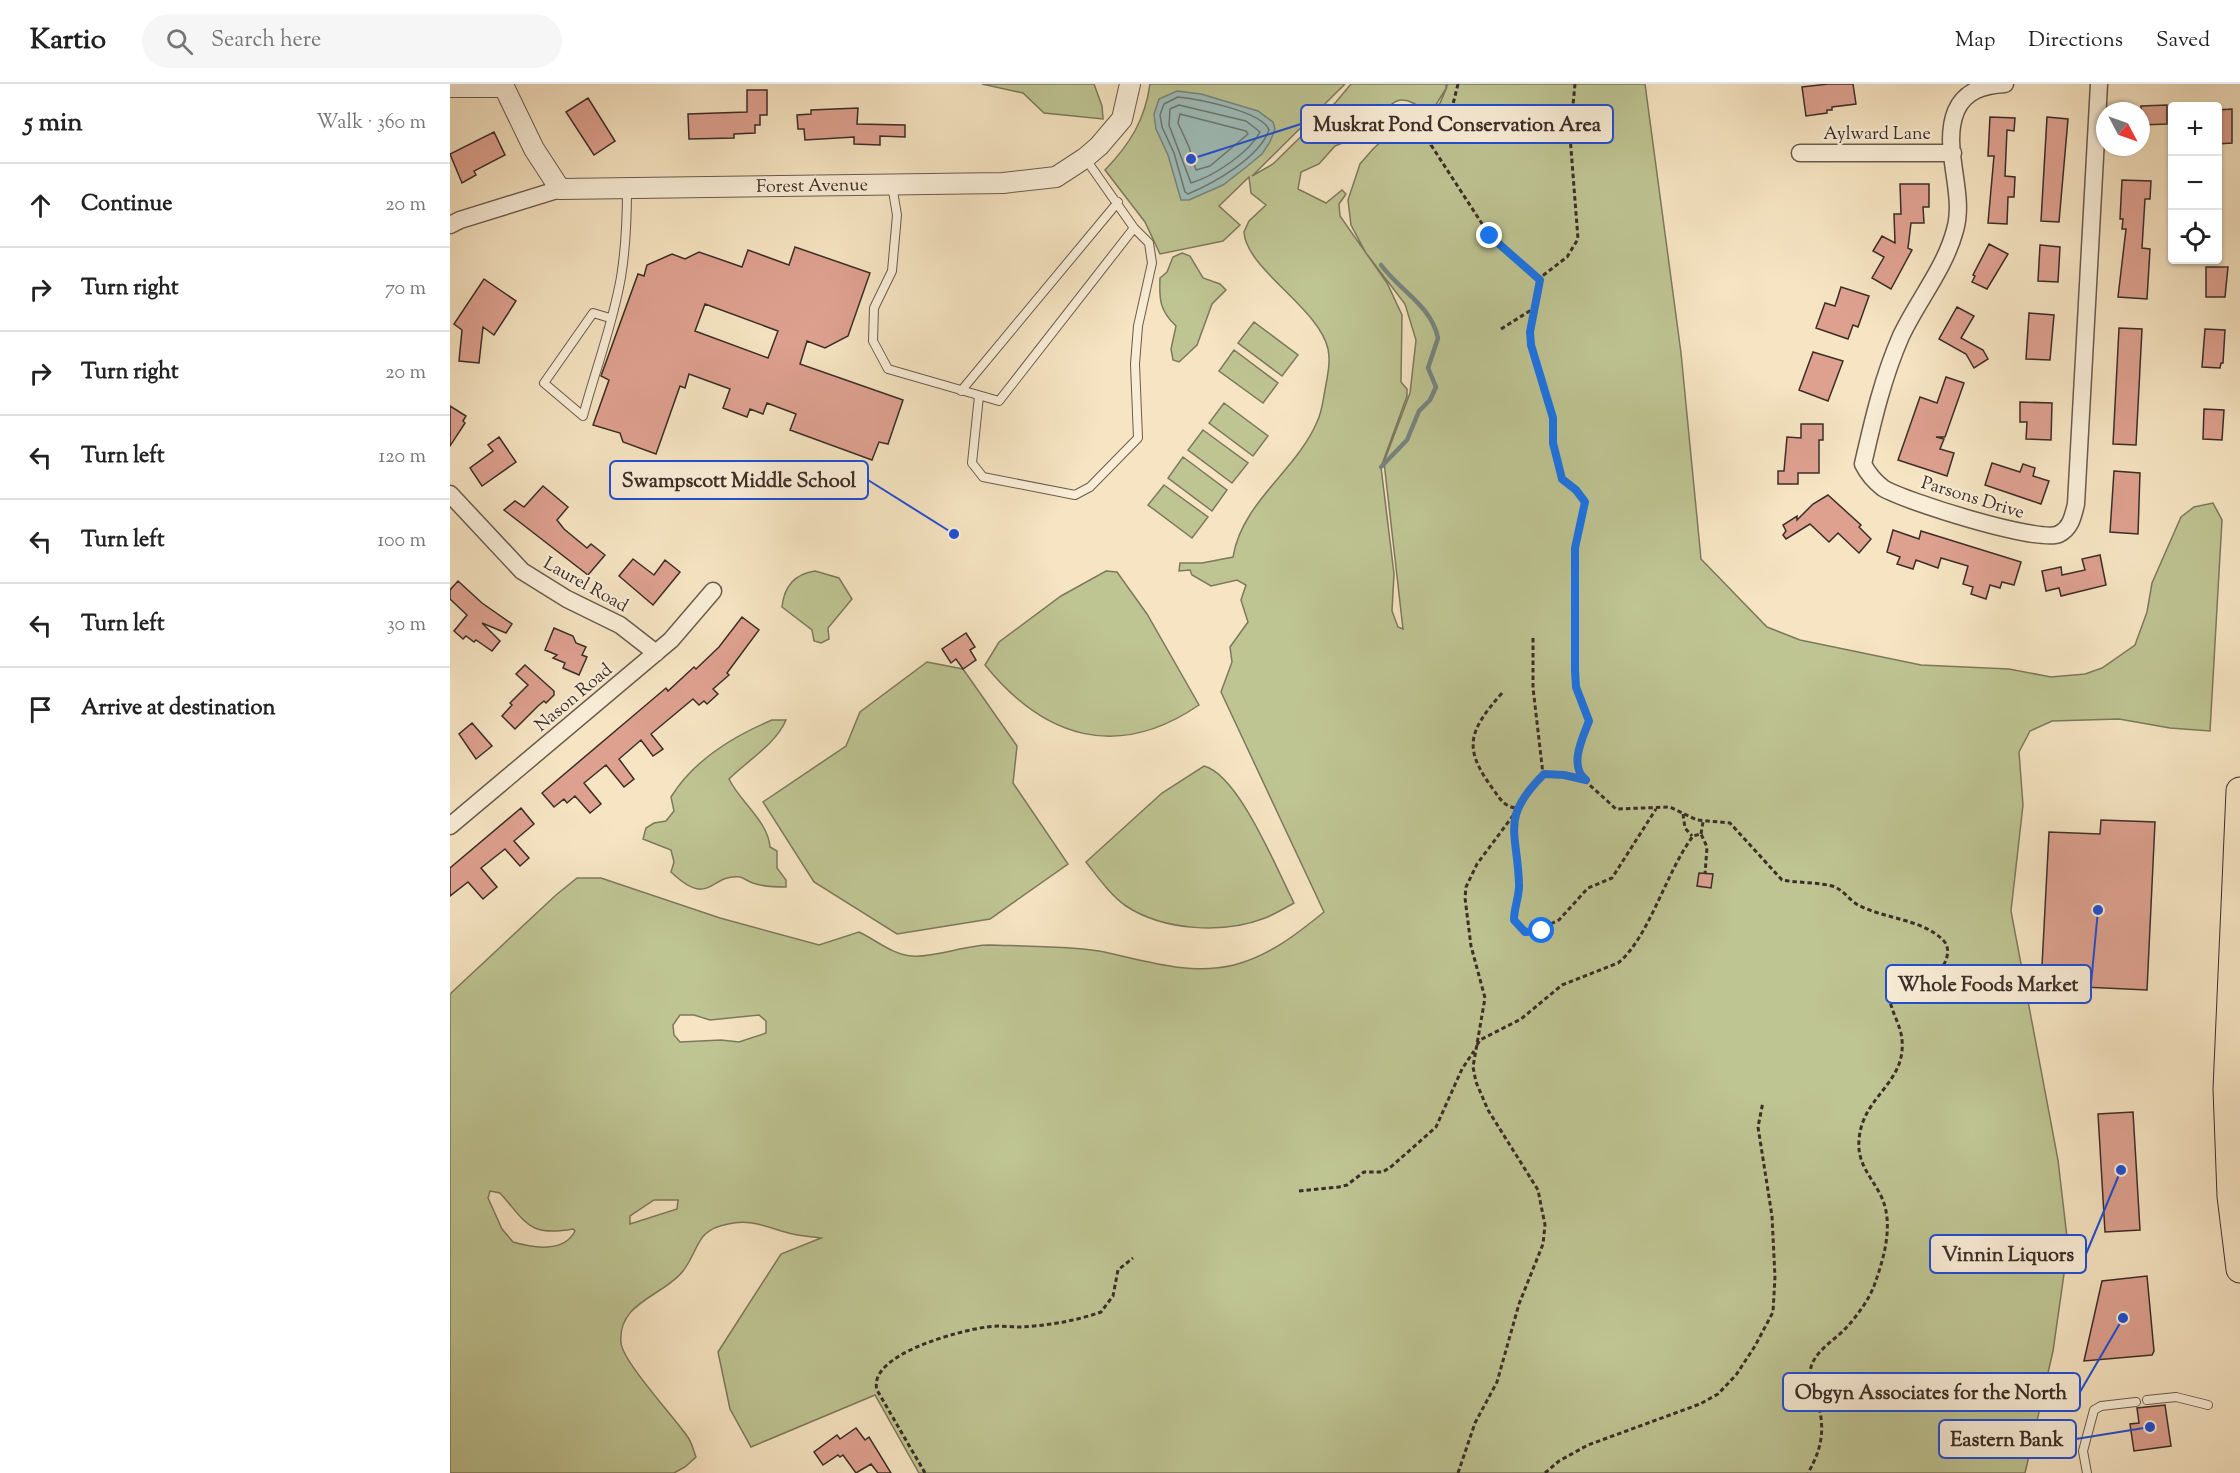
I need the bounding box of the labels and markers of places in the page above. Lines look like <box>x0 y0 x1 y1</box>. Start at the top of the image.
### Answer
callout: Muskrat Pond Conservation Area <box>1301 105 1613 143</box>
callout: Swampscott Middle School <box>610 461 868 499</box>
callout: Whole Foods Market <box>1886 965 2091 1003</box>
callout: Vinnin Liquors <box>1930 1235 2086 1273</box>
callout: Obgyn Associates for the North <box>1783 1373 2080 1411</box>
callout: Eastern Bank <box>1939 1420 2076 1458</box>

